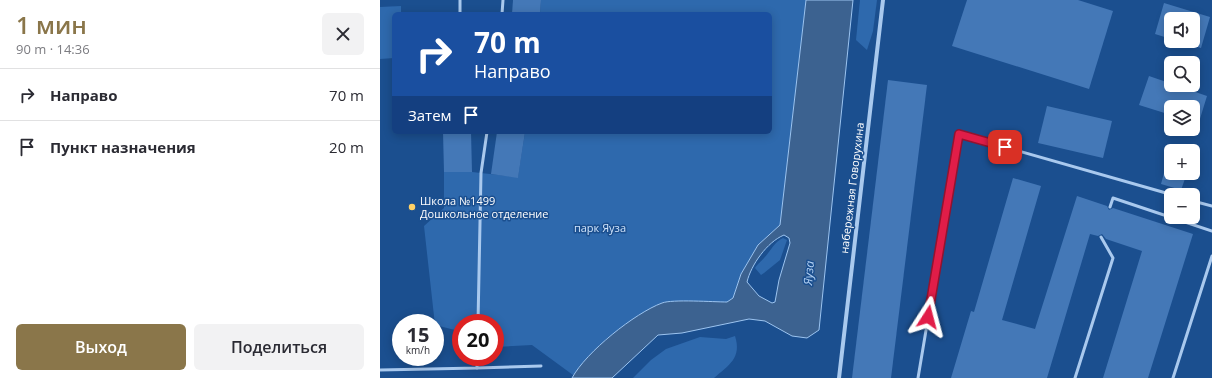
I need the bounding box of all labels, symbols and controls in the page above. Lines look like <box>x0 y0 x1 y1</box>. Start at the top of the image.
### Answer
text: 1 мин <box>16 8 87 41</box>
map controls <box>1164 12 1200 224</box>
button: sound <box>1164 12 1200 48</box>
button: close <box>322 13 364 55</box>
text: 70 m <box>474 23 541 61</box>
icon: right <box>408 28 460 80</box>
text: 90 m · 14:36 <box>16 40 90 58</box>
button: search <box>1164 56 1200 92</box>
text: Направо <box>474 59 551 83</box>
icon: right <box>16 84 38 106</box>
text: Направо <box>50 85 118 105</box>
text: 70 m <box>329 85 364 105</box>
button: layers <box>1164 100 1200 136</box>
icon: arrive <box>460 104 482 126</box>
text: Затем <box>408 105 452 125</box>
street label: набережная Говорухина <box>836 121 867 254</box>
pin <box>988 130 1022 164</box>
icon: arrive <box>16 136 38 158</box>
icon: arrive <box>994 136 1016 158</box>
text: Пункт назначения <box>50 137 196 157</box>
text: 20 m <box>329 137 364 157</box>
button: + <box>1164 144 1200 180</box>
button: − <box>1164 188 1200 224</box>
place label: Школа №1499 Дошкольное отделение <box>420 193 549 221</box>
marker: Школа №1499 Дошкольное отделение <box>407 202 417 212</box>
park label: парк Яуза <box>574 220 626 235</box>
water label: Яуза <box>799 260 818 287</box>
position arrow <box>907 296 949 338</box>
speed limit sign: 20 <box>452 314 504 366</box>
text: 15 <box>407 321 429 348</box>
button: Выход <box>16 324 186 370</box>
button: Поделиться <box>194 324 364 370</box>
text: km/h <box>406 343 430 357</box>

